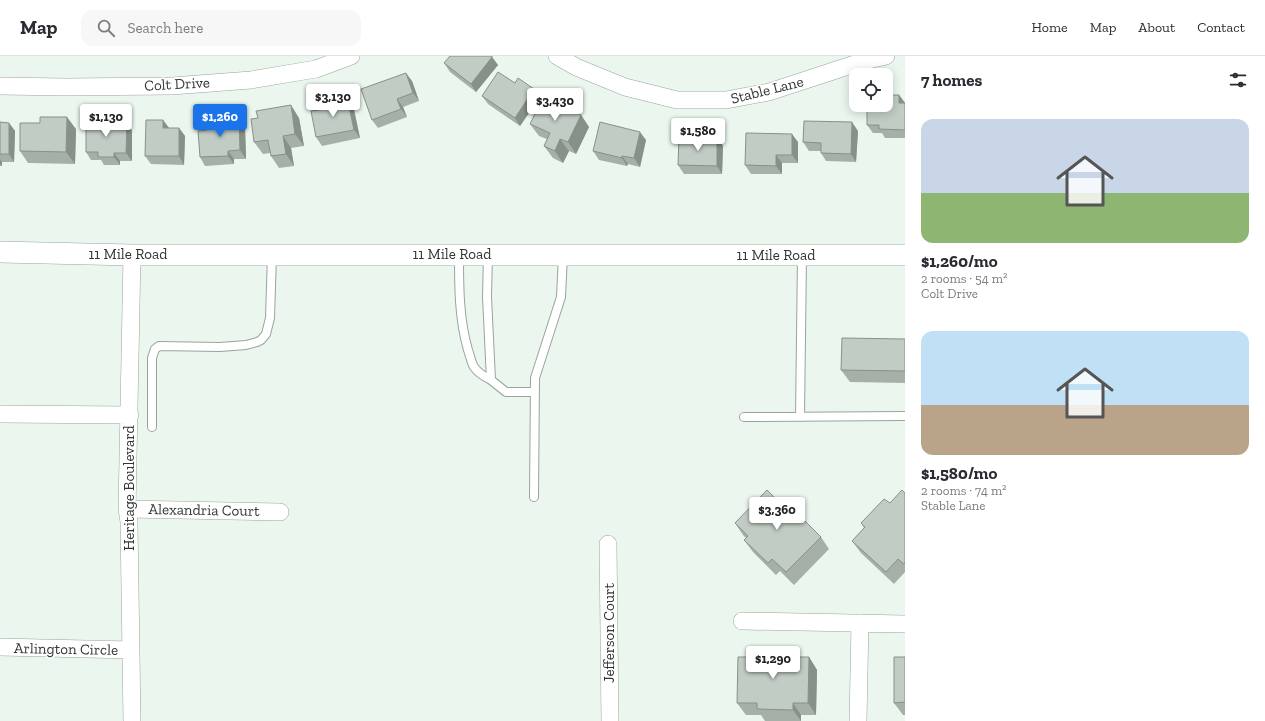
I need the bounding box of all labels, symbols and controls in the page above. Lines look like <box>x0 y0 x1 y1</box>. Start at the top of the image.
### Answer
search box <box>81 10 361 46</box>
text: Map <box>20 16 57 39</box>
icon: search <box>95 17 117 39</box>
text: Search here <box>127 19 203 37</box>
text: Home <box>1032 19 1068 36</box>
text: Map <box>1090 19 1116 36</box>
text: About <box>1138 19 1175 36</box>
text: Contact <box>1197 19 1245 36</box>
map controls <box>849 68 893 112</box>
button: locate <box>849 68 893 112</box>
icon: filters <box>1227 69 1249 91</box>
text: 7 homes <box>921 70 982 90</box>
street label: Stable Lane <box>729 72 805 108</box>
street label: Colt Drive <box>144 73 210 95</box>
pin: $3,130 <box>300 84 366 118</box>
pin: $3,430 <box>522 88 588 122</box>
text: $3,130 <box>315 89 351 104</box>
text: $3,430 <box>536 93 574 108</box>
pin: $1,130 <box>73 104 139 138</box>
pin: $1,260 <box>187 104 253 138</box>
text: $1,130 <box>89 109 123 124</box>
text: $1,260 <box>202 109 238 124</box>
pin: $1,580 <box>665 118 731 152</box>
text: $1,580 <box>680 123 716 138</box>
icon: home <box>1049 145 1121 217</box>
street label: 11 Mile Road <box>88 245 168 263</box>
street label: 11 Mile Road <box>412 245 492 263</box>
street label: 11 Mile Road <box>736 246 816 264</box>
text: $1,260/mo <box>921 251 998 271</box>
text: 2 rooms · 54 m² <box>921 271 1007 286</box>
text: Colt Drive <box>921 286 978 301</box>
icon: home <box>1049 357 1121 429</box>
street label: Heritage Boulevard <box>120 425 138 551</box>
text: $1,580/mo <box>921 463 997 483</box>
text: 2 rooms · 74 m² <box>921 483 1007 498</box>
pin: $3,360 <box>744 497 810 531</box>
text: Stable Lane <box>921 498 985 513</box>
street label: Alexandria Court <box>148 500 260 520</box>
text: $3,360 <box>758 502 796 517</box>
street label: Jefferson Court <box>600 583 618 683</box>
street label: Arlington Circle <box>14 639 118 659</box>
pin: $1,290 <box>740 646 806 680</box>
text: $1,290 <box>755 651 791 666</box>

